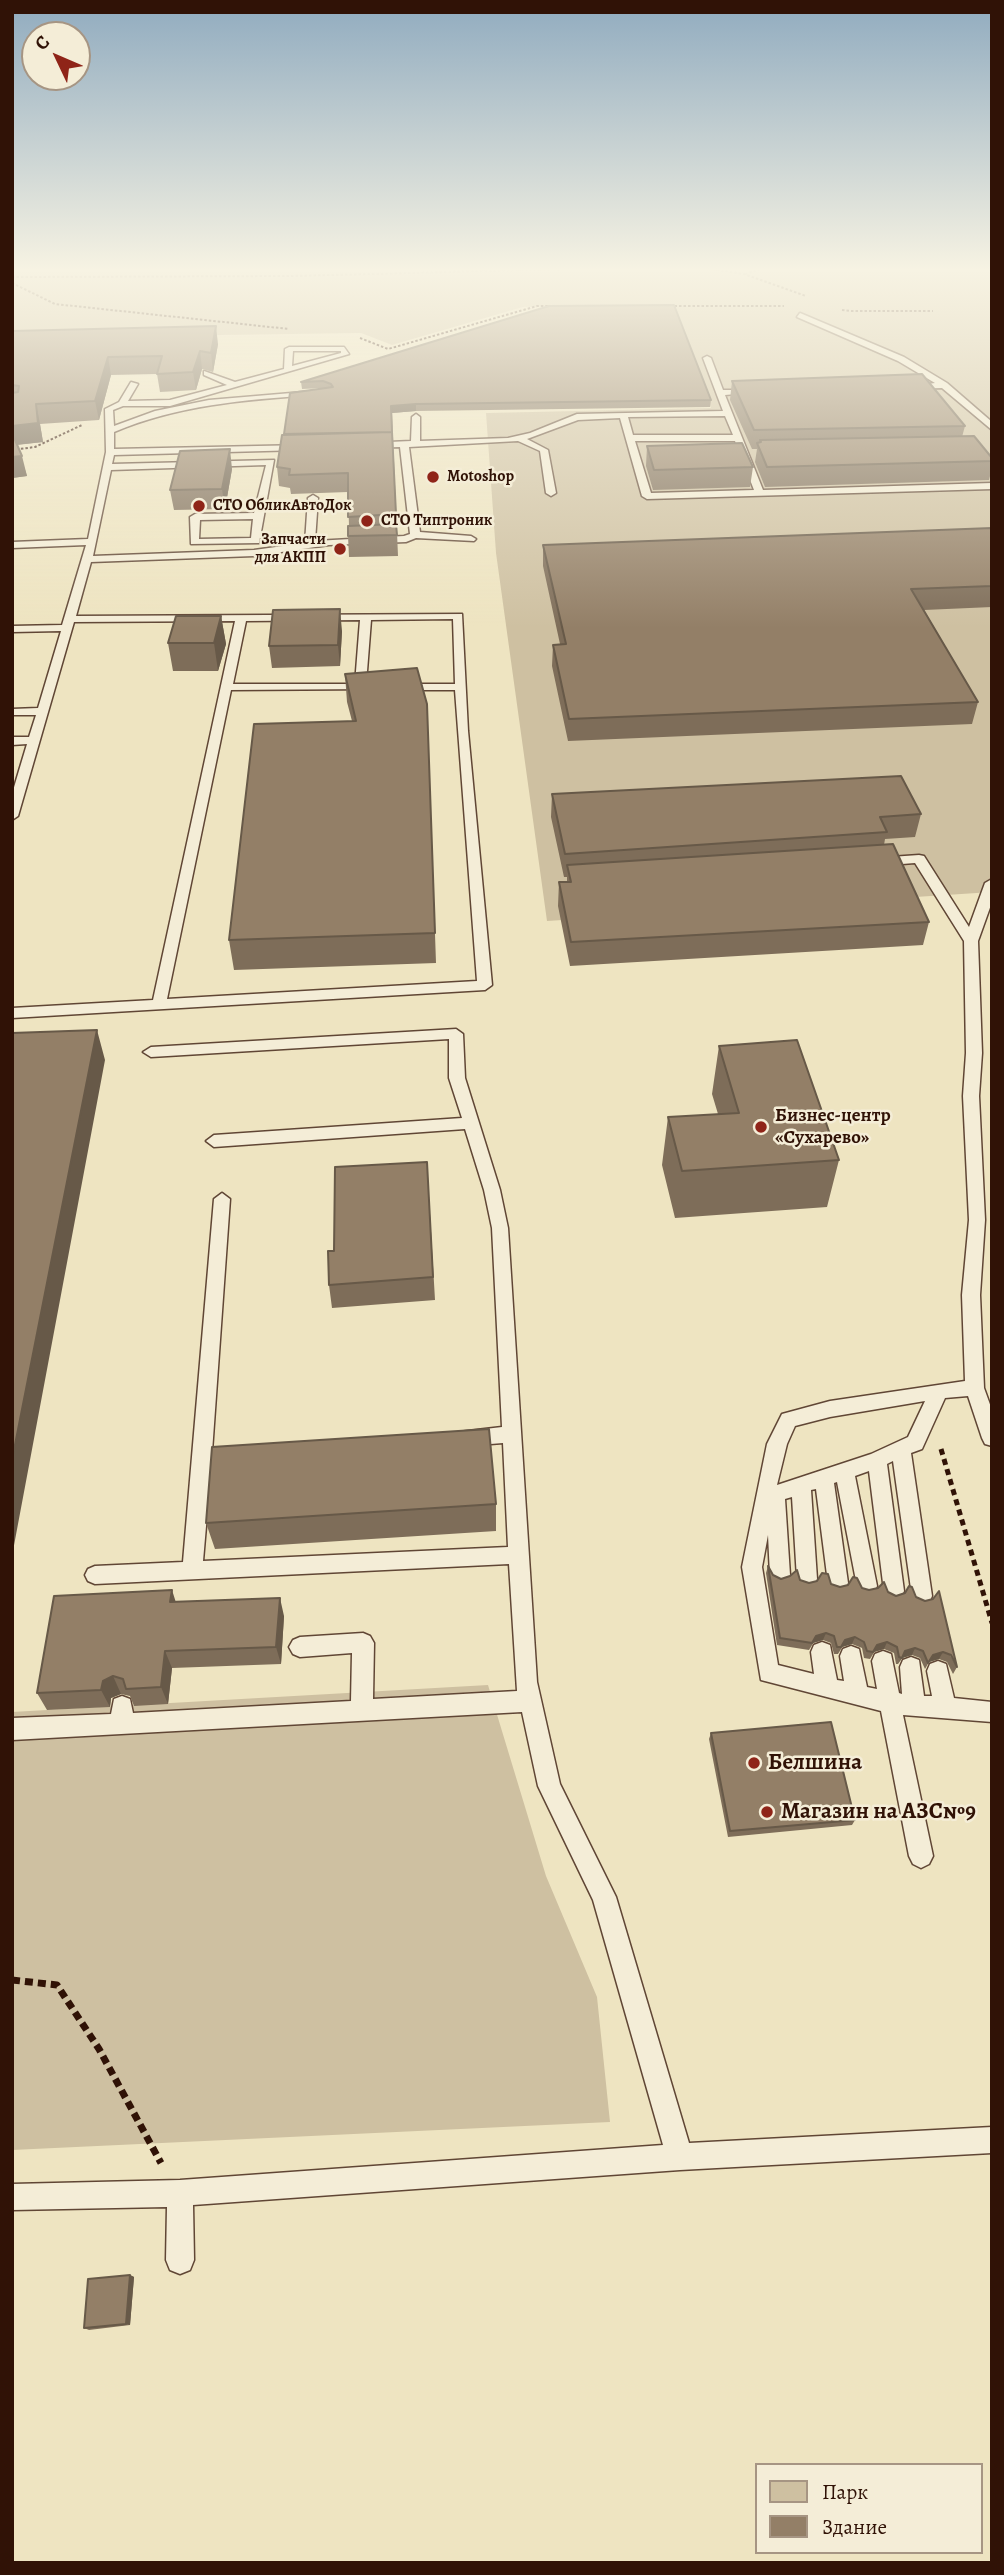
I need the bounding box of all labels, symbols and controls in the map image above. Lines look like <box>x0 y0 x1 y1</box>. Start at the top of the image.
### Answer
north arrow <box>21 21 91 91</box>
text: С <box>29 30 56 56</box>
place label: Motoshop <box>447 467 514 487</box>
marker: Motoshop <box>425 469 441 485</box>
place label: СТО ОбликАвтоДок <box>213 496 352 516</box>
marker: СТО ОбликАвтоДок <box>191 498 207 514</box>
place label: СТО Типтроник <box>381 511 492 531</box>
marker: СТО Типтроник <box>359 513 375 529</box>
place label: Запчасти для АКПП <box>255 530 326 568</box>
marker: Запчасти для АКПП <box>332 541 348 557</box>
place label: Бизнес-центр «Сухарево» <box>775 1105 891 1149</box>
marker: Бизнес-центр «Сухарево» <box>753 1119 769 1135</box>
place label: Белшина <box>768 1749 862 1777</box>
marker: Белшина <box>746 1755 762 1771</box>
place label: Магазин на АЗС№9 <box>781 1798 976 1826</box>
marker: Магазин на АЗС№9 <box>759 1804 775 1820</box>
legend <box>755 2463 983 2554</box>
text: Парк <box>822 2478 868 2506</box>
text: Здание <box>822 2513 887 2541</box>

